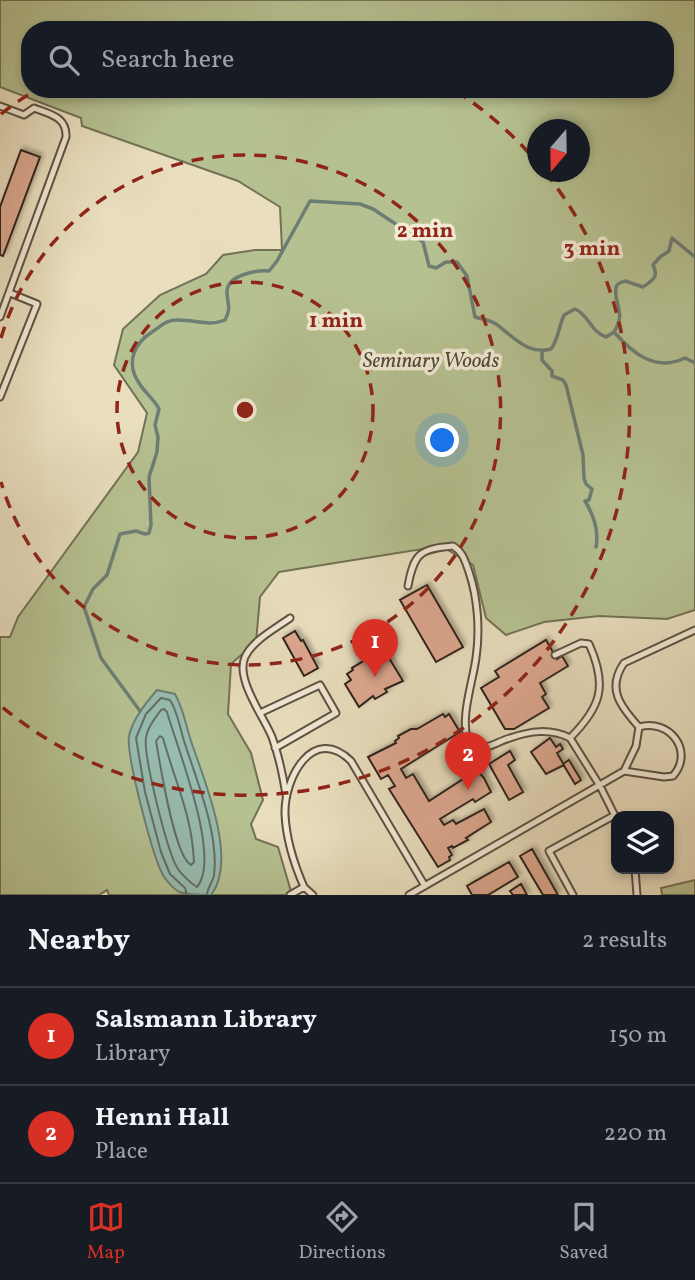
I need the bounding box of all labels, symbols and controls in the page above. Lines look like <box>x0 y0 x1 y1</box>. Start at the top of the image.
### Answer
search box <box>21 21 674 98</box>
icon: search <box>45 41 83 79</box>
text: Search here <box>101 42 234 78</box>
north arrow <box>527 119 590 182</box>
text: 2 min <box>397 217 453 246</box>
text: 3 min <box>564 235 620 264</box>
text: 1 min <box>309 307 363 336</box>
park label: Seminary Woods <box>363 347 499 376</box>
centre of rings <box>233 398 257 422</box>
your location <box>425 423 459 457</box>
pin: 1 <box>352 619 398 677</box>
pin: 2 <box>445 732 491 790</box>
map controls <box>611 811 674 874</box>
button: layers <box>611 811 674 874</box>
text: Nearby <box>28 920 130 962</box>
text: 2 results <box>582 925 667 957</box>
text: Salsmann Library <box>95 1002 317 1038</box>
text: 1 <box>46 1020 56 1052</box>
text: 150 m <box>609 1020 667 1052</box>
text: Library <box>95 1038 171 1070</box>
text: Henni Hall <box>95 1100 229 1136</box>
text: 2 <box>45 1118 57 1150</box>
text: 220 m <box>604 1118 667 1150</box>
text: Place <box>95 1136 148 1168</box>
tab: Map <box>87 1198 125 1266</box>
tab: Directions <box>299 1198 386 1266</box>
tab: Saved <box>559 1198 608 1266</box>

